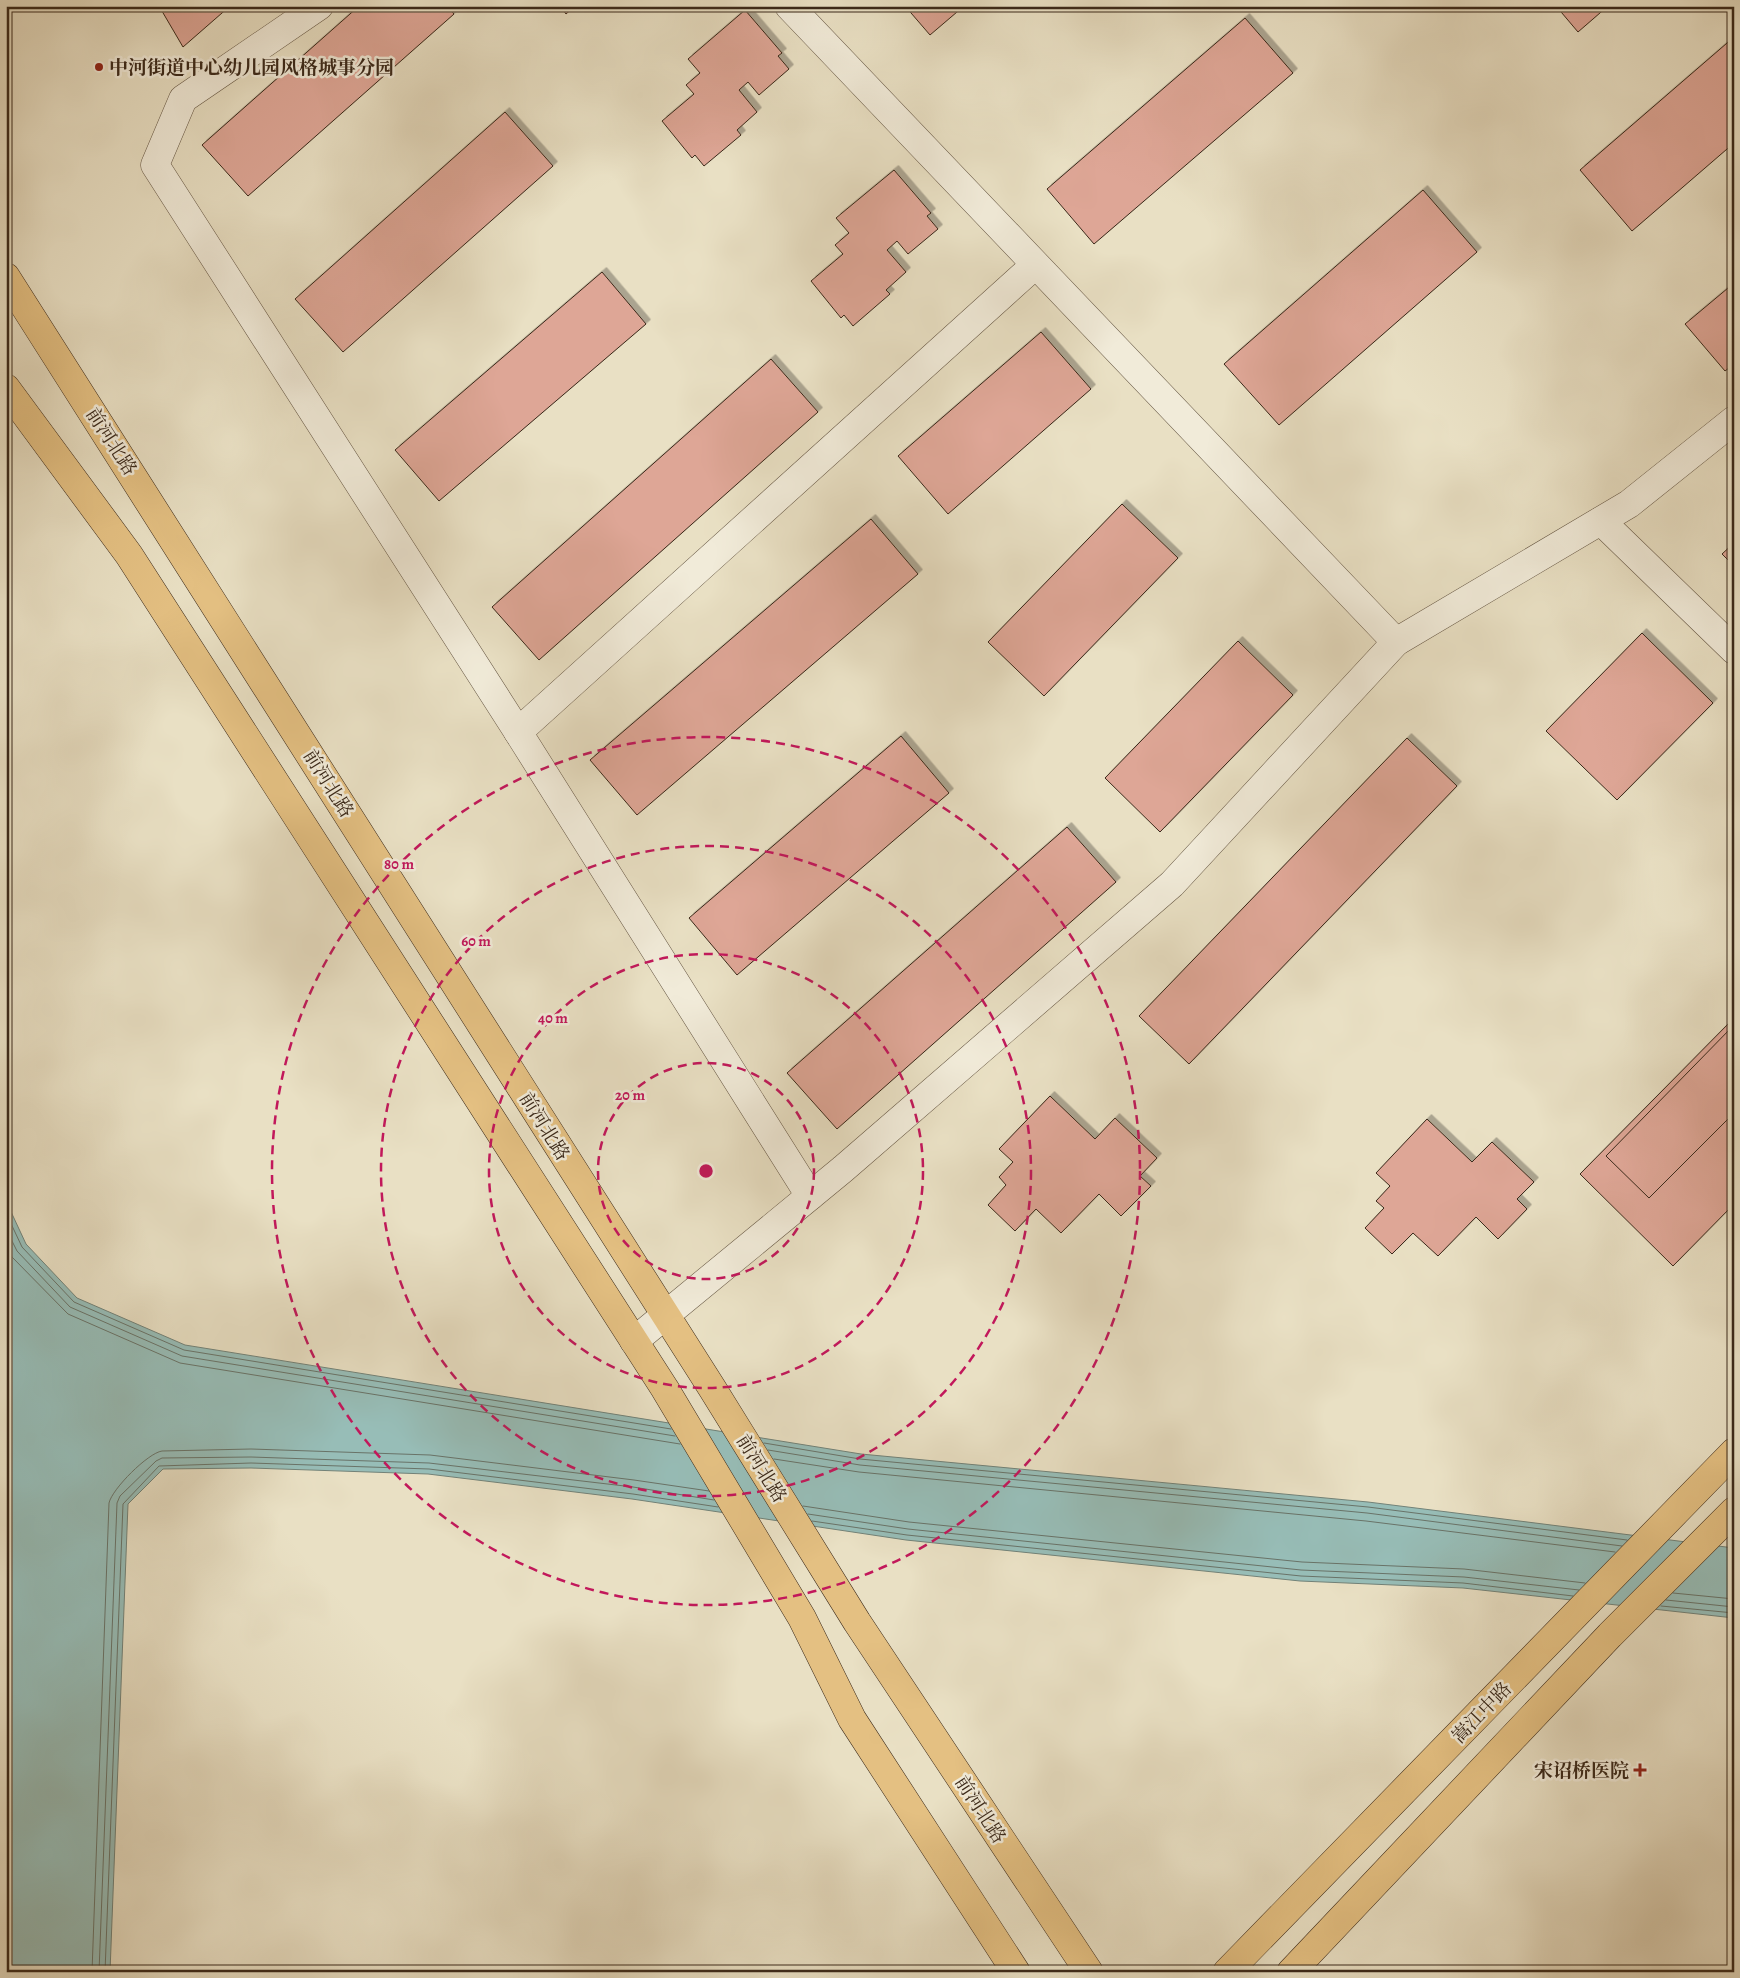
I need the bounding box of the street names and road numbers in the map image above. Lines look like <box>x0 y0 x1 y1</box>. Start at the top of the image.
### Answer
street label: 前河北路 <box>80 403 143 481</box>
street label: 前河北路 <box>297 744 359 823</box>
street label: 前河北路 <box>513 1087 575 1166</box>
street label: 前河北路 <box>730 1429 792 1508</box>
street label: 嵩江中路 <box>1446 1676 1517 1749</box>
street label: 前河北路 <box>949 1771 1012 1849</box>

